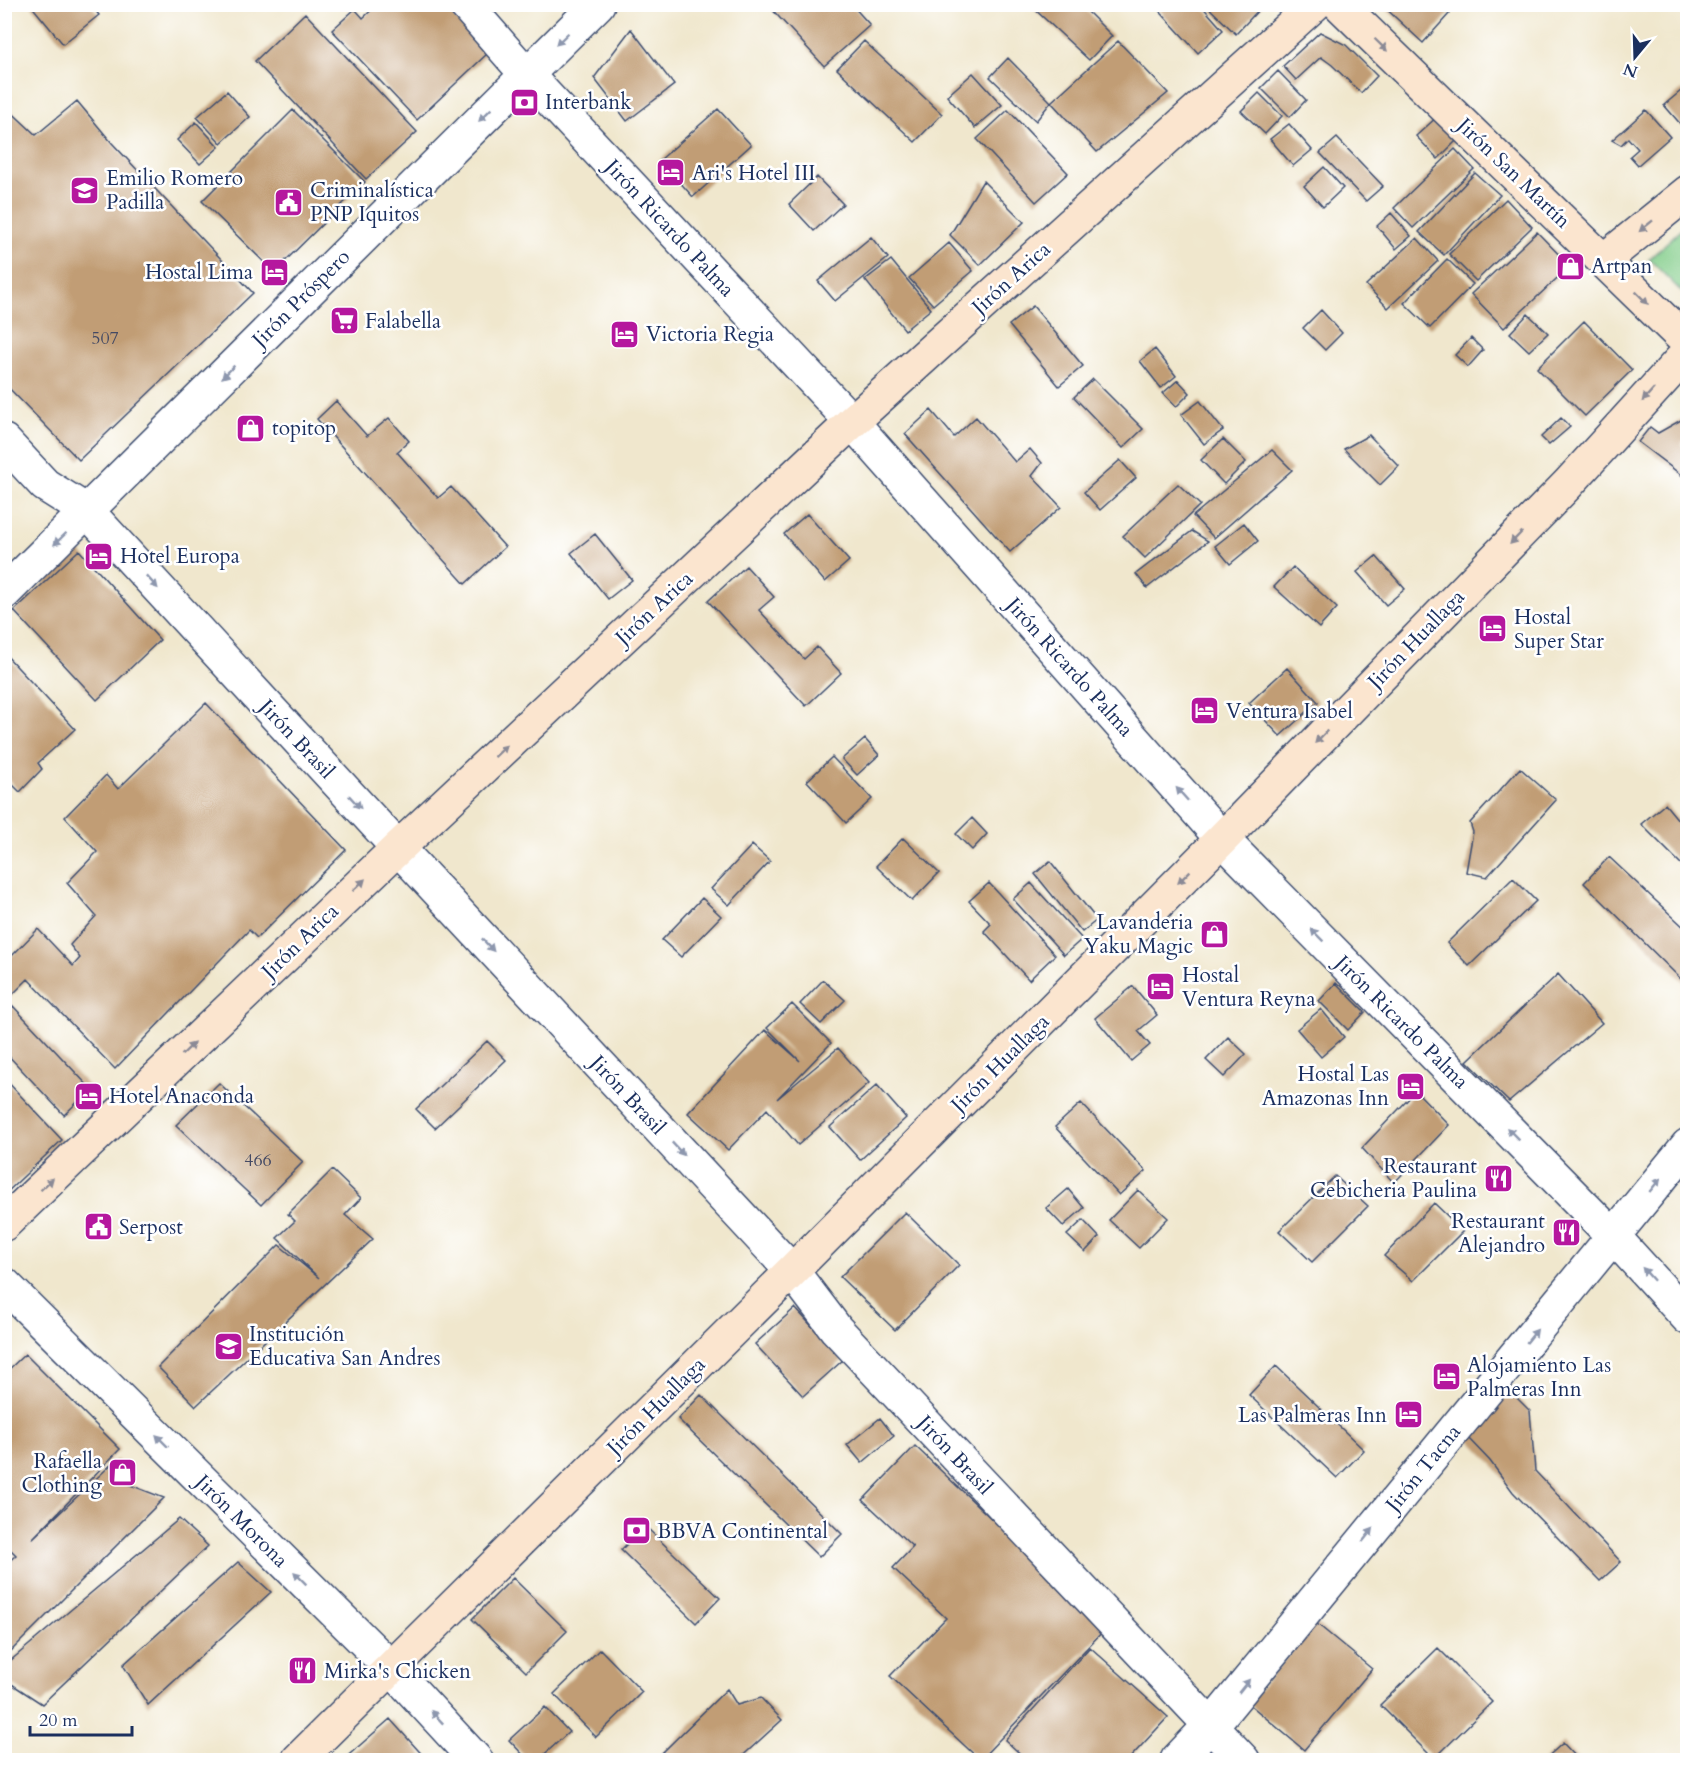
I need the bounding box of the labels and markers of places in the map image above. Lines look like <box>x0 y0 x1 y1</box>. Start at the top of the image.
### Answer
bank icon: Interbank <box>508 86 540 118</box>
place label: Interbank <box>545 88 632 117</box>
hotel icon: Ari's Hotel III <box>655 157 687 189</box>
place label: Ari's Hotel III <box>692 159 816 188</box>
place label: Emilio Romero Padilla <box>106 164 243 217</box>
school or university icon: Emilio Romero Padilla <box>69 174 101 206</box>
place label: Criminalística PNP Iquitos <box>310 176 434 229</box>
public building icon: Criminalística PNP Iquitos <box>273 186 305 218</box>
shop icon: Artpan <box>1554 250 1586 282</box>
place label: Artpan <box>1591 252 1652 281</box>
hotel icon: Hostal Lima <box>258 256 290 288</box>
place label: Hostal Lima <box>145 258 253 287</box>
supermarket icon: Falabella <box>328 305 360 337</box>
place label: Falabella <box>365 307 441 336</box>
hotel icon: Victoria Regia <box>609 318 641 350</box>
place label: Victoria Regia <box>646 320 774 349</box>
shop icon: topitop <box>235 412 267 444</box>
place label: topitop <box>272 414 336 443</box>
hotel icon: Hotel Europa <box>83 540 115 572</box>
place label: Hotel Europa <box>120 542 240 571</box>
place label: Hostal Super Star <box>1514 603 1604 656</box>
hotel icon: Hostal Super Star <box>1477 613 1509 645</box>
hotel icon: Ventura Isabel <box>1189 695 1221 727</box>
place label: Ventura Isabel <box>1226 697 1353 726</box>
place label: Lavanderia Yaku Magic <box>1084 908 1193 961</box>
shop icon: Lavanderia Yaku Magic <box>1198 918 1230 950</box>
place label: Hostal Ventura Reyna <box>1182 961 1316 1014</box>
hotel icon: Hostal Ventura Reyna <box>1145 971 1177 1003</box>
place label: Hostal Las Amazonas Inn <box>1262 1060 1389 1113</box>
hotel icon: Hostal Las Amazonas Inn <box>1394 1070 1426 1102</box>
hotel icon: Hotel Anaconda <box>72 1080 104 1112</box>
place label: Hotel Anaconda <box>109 1082 254 1111</box>
place label: Restaurant Cebicheria Paulina <box>1310 1152 1477 1205</box>
restaurant icon: Restaurant Cebicheria Paulina <box>1482 1162 1514 1194</box>
place label: Restaurant Alejandro <box>1451 1207 1545 1260</box>
public building icon: Serpost <box>82 1211 114 1243</box>
place label: Serpost <box>119 1213 183 1242</box>
restaurant icon: Restaurant Alejandro <box>1550 1217 1582 1249</box>
place label: Institución Educativa San Andres <box>249 1320 441 1373</box>
school or university icon: Institución Educativa San Andres <box>212 1330 244 1362</box>
place label: Alojamiento Las Palmeras Inn <box>1467 1351 1611 1404</box>
hotel icon: Alojamiento Las Palmeras Inn <box>1430 1361 1462 1393</box>
hotel icon: Las Palmeras Inn <box>1392 1399 1424 1431</box>
place label: Las Palmeras Inn <box>1238 1401 1387 1430</box>
place label: Rafaella Clothing <box>21 1447 102 1500</box>
shop icon: Rafaella Clothing <box>107 1457 139 1489</box>
bank icon: BBVA Continental <box>620 1515 652 1547</box>
place label: BBVA Continental <box>657 1517 828 1546</box>
restaurant icon: Mirka's Chicken <box>287 1655 319 1687</box>
place label: Mirka's Chicken <box>324 1657 471 1686</box>

